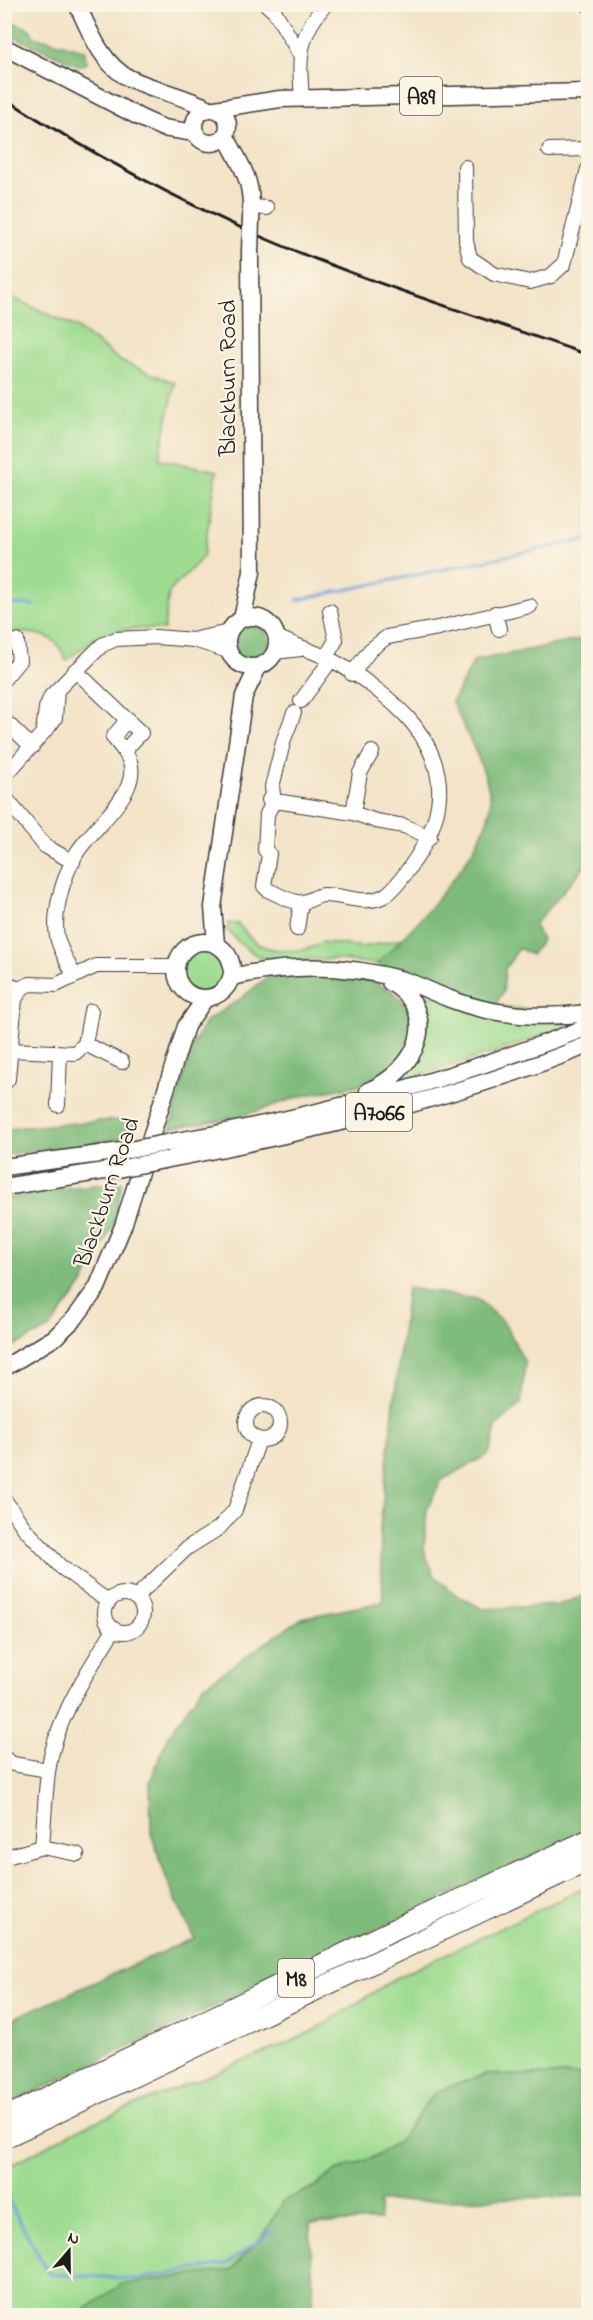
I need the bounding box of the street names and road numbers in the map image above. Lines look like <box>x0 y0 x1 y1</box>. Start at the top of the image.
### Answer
road number: A89 <box>400 77 442 115</box>
street label: Blackburn Road <box>212 299 247 457</box>
road number: A7066 <box>346 1093 412 1131</box>
street label: Blackburn Road <box>66 1113 151 1274</box>
road number: M8 <box>278 1959 314 1997</box>

